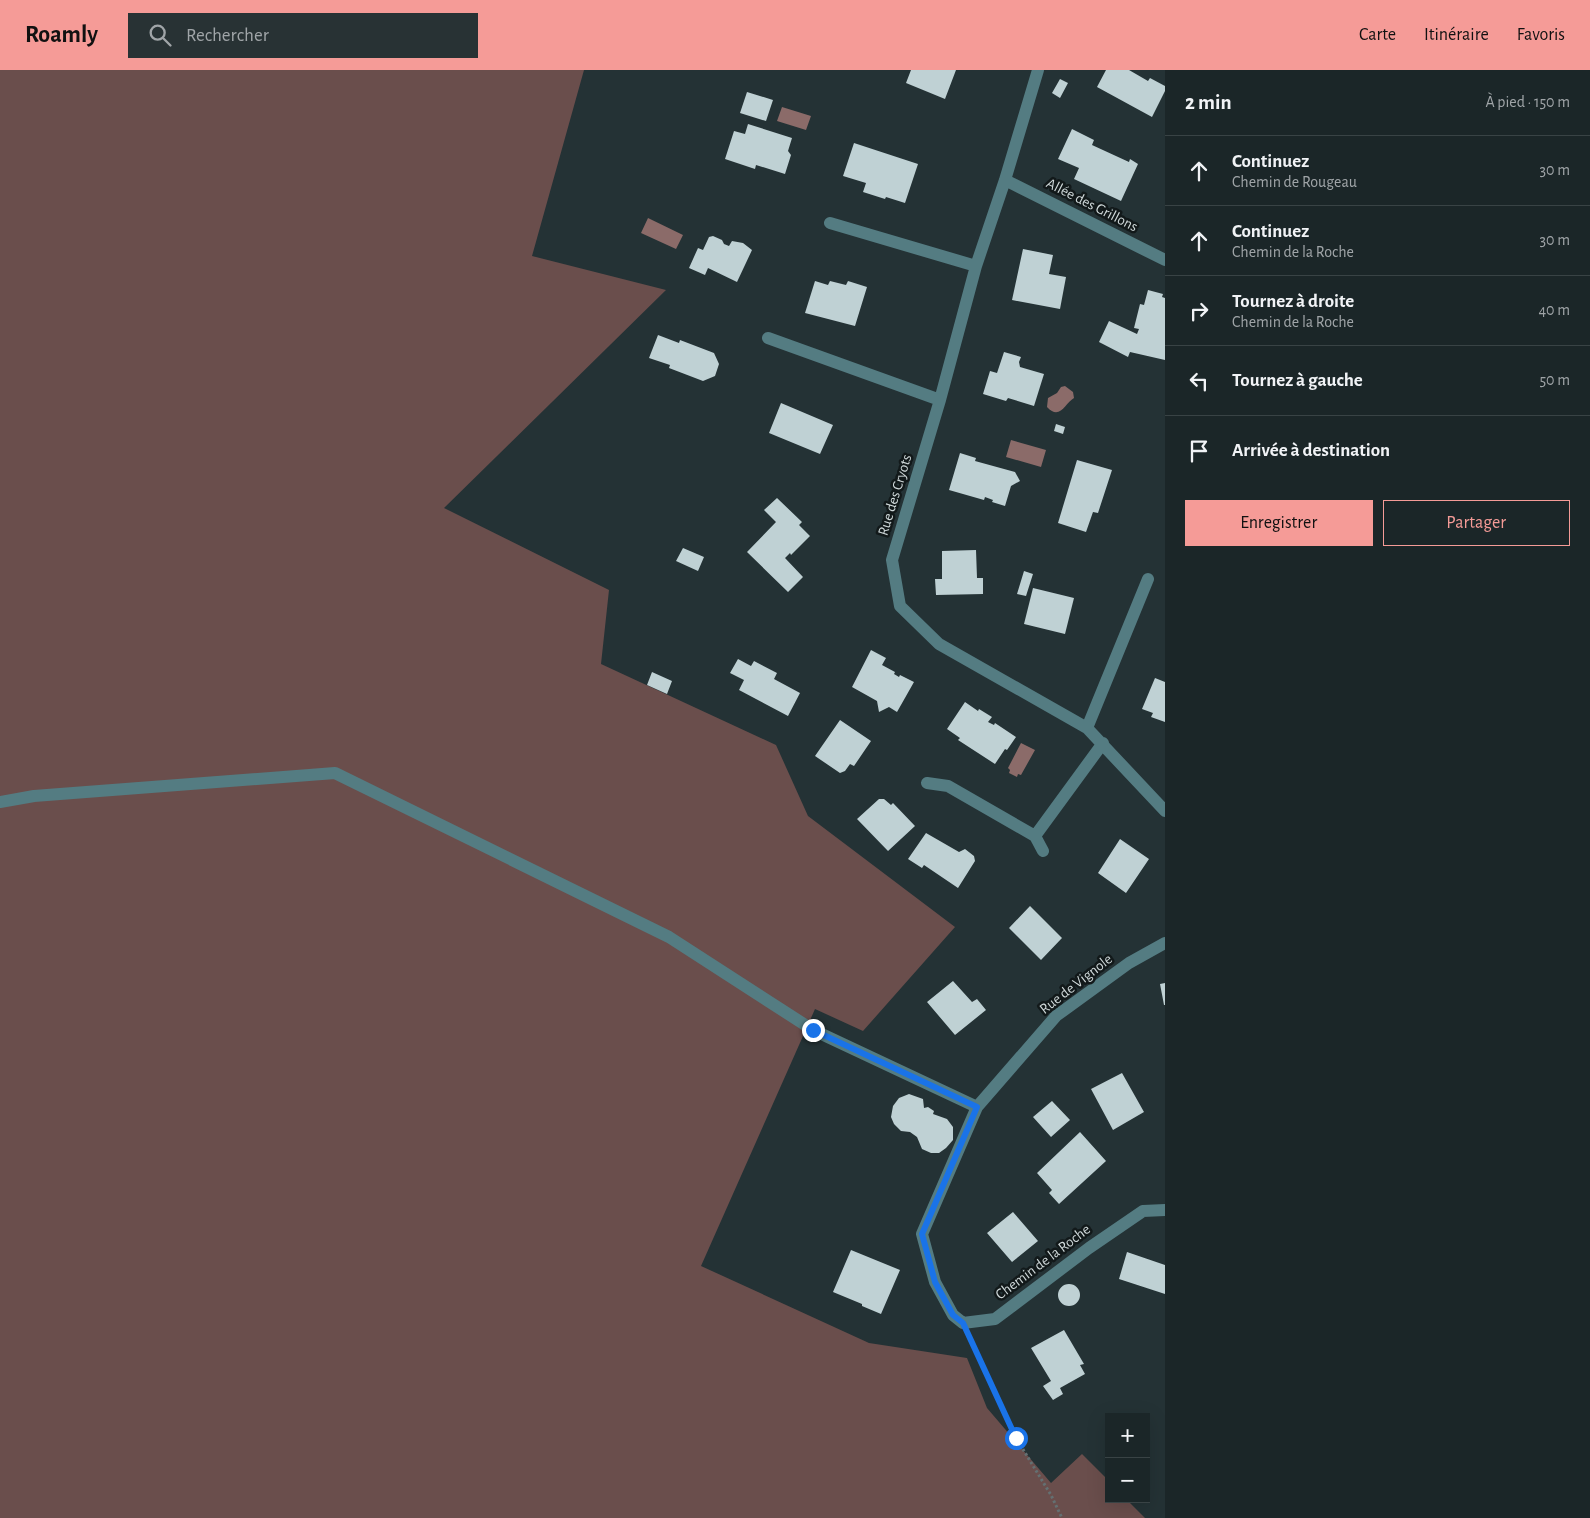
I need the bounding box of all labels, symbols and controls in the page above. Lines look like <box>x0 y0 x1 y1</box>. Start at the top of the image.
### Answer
search box <box>128 13 478 58</box>
icon: search <box>146 21 174 49</box>
text: Roamly <box>25 23 98 47</box>
text: Rechercher <box>186 26 269 45</box>
text: Carte <box>1359 26 1396 44</box>
text: Itinéraire <box>1424 26 1489 44</box>
text: Favoris <box>1517 26 1565 44</box>
text: 2 min <box>1185 92 1232 113</box>
text: À pied · 150 m <box>1485 94 1570 110</box>
text: Continuez <box>1232 152 1309 171</box>
icon: ahead <box>1185 157 1213 185</box>
text: 30 m <box>1540 162 1570 178</box>
text: Chemin de Rougeau <box>1232 174 1357 190</box>
street label: Allée des Grillons <box>1044 176 1140 234</box>
text: Continuez <box>1232 222 1309 241</box>
icon: ahead <box>1185 227 1213 255</box>
text: 30 m <box>1540 232 1570 248</box>
text: Chemin de la Roche <box>1232 244 1354 260</box>
text: Tournez à droite <box>1232 292 1354 311</box>
icon: right <box>1185 297 1213 325</box>
text: 40 m <box>1538 302 1570 318</box>
text: Chemin de la Roche <box>1232 314 1354 330</box>
icon: left <box>1185 367 1213 395</box>
text: Tournez à gauche <box>1232 371 1363 390</box>
text: 50 m <box>1539 372 1570 388</box>
icon: arrive <box>1185 437 1213 465</box>
text: Arrivée à destination <box>1232 441 1390 460</box>
street label: Rue des Cryots <box>876 453 914 537</box>
button: Enregistrer <box>1185 500 1373 546</box>
button: Partager <box>1383 500 1570 546</box>
street label: Rue de Vignole <box>1037 951 1115 1017</box>
route end <box>802 1019 825 1042</box>
street label: Chemin de la Roche <box>993 1222 1093 1302</box>
map controls <box>1105 1413 1150 1503</box>
button: + <box>1105 1413 1150 1458</box>
route start <box>1005 1427 1028 1450</box>
button: − <box>1105 1458 1150 1503</box>

